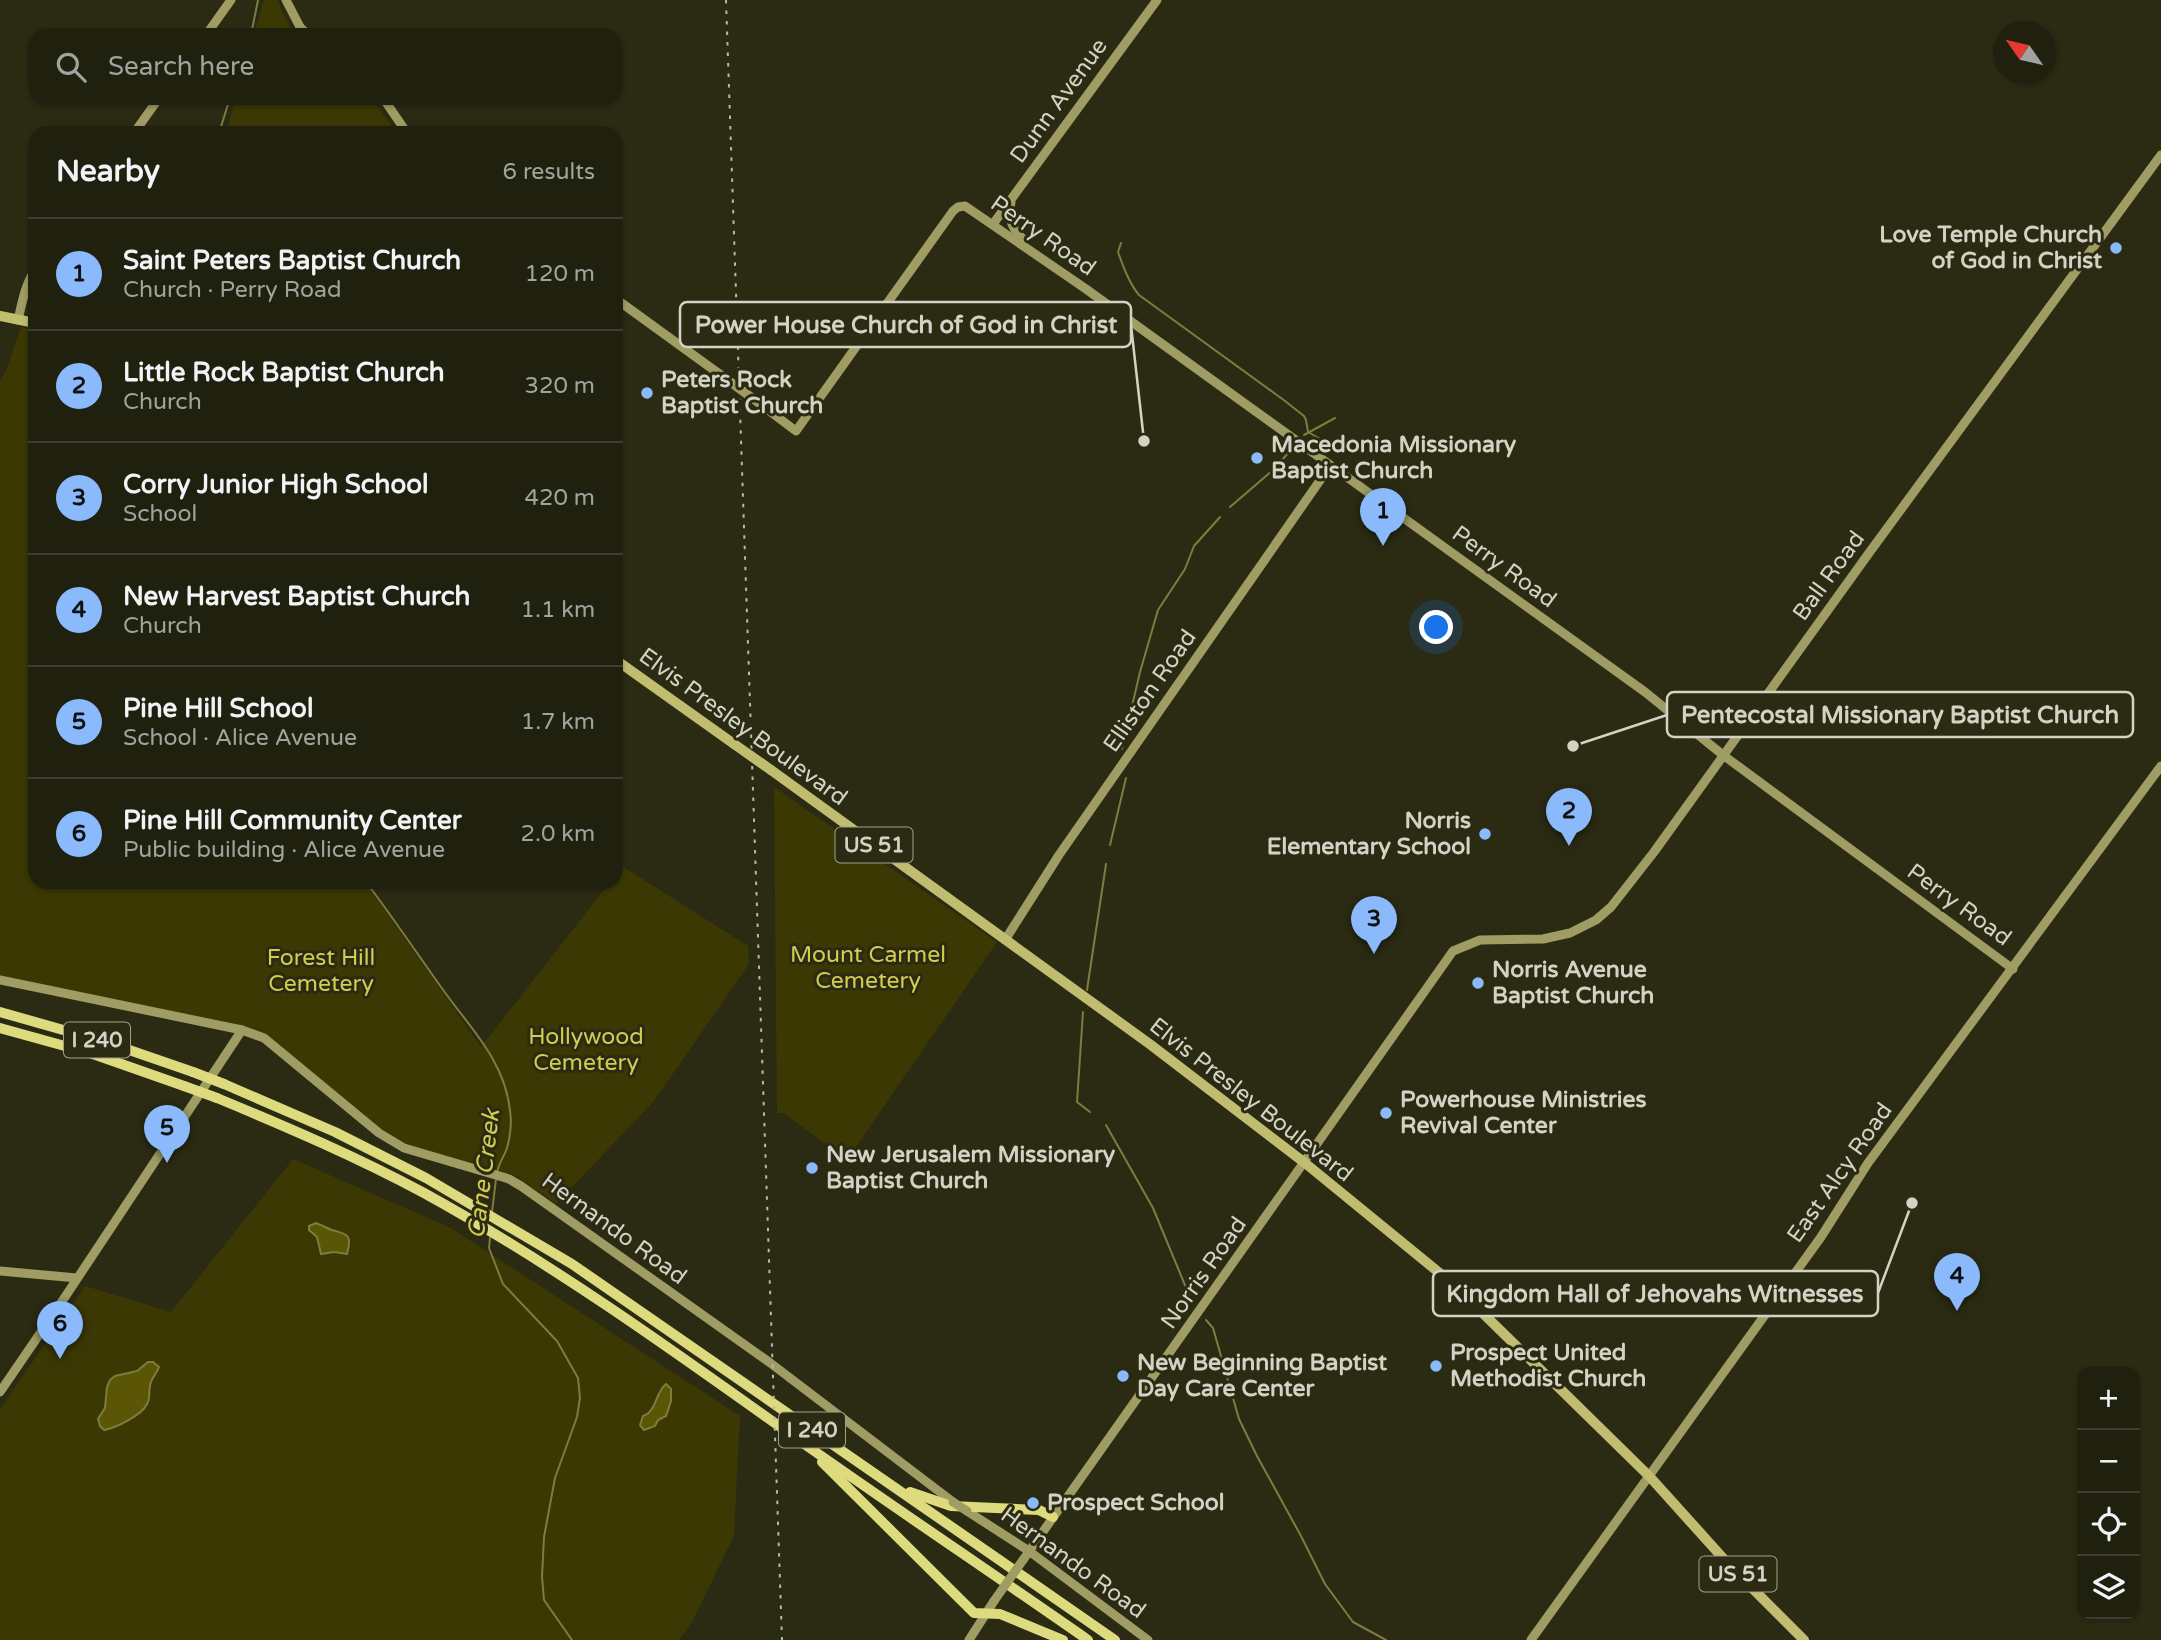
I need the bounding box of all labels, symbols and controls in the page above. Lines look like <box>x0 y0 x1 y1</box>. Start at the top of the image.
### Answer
north arrow <box>1993 21 2056 84</box>
search box <box>28 28 623 105</box>
street label: Dunn Avenue <box>1004 33 1114 169</box>
icon: search <box>52 48 90 86</box>
text: Search here <box>108 51 254 82</box>
text: Nearby <box>56 153 160 190</box>
text: 6 results <box>502 158 595 186</box>
street label: Perry Road <box>985 190 1101 282</box>
place label: Love Temple Church of God in Christ <box>1879 221 2102 275</box>
marker: Love Temple Church of God in Christ <box>2108 240 2124 256</box>
text: Saint Peters Baptist Church <box>123 245 461 276</box>
text: 1 <box>72 260 86 288</box>
text: 120 m <box>525 260 595 288</box>
text: Church · Perry Road <box>123 276 341 304</box>
callout: Power House Church of God in Christ <box>680 302 1131 347</box>
text: Power House Church of God in Christ <box>695 311 1118 340</box>
text: Little Rock Baptist Church <box>123 357 445 388</box>
place label: Peters Rock Baptist Church <box>661 366 823 420</box>
text: 2 <box>72 372 86 400</box>
text: 320 m <box>525 372 595 400</box>
marker: Peters Rock Baptist Church <box>639 385 655 401</box>
text: Church <box>123 388 202 416</box>
place label: Macedonia Missionary Baptist Church <box>1271 431 1517 485</box>
marker: Macedonia Missionary Baptist Church <box>1249 450 1265 466</box>
text: Corry Junior High School <box>123 469 429 500</box>
text: 3 <box>72 484 86 512</box>
text: 420 m <box>525 484 595 512</box>
pin: 1 <box>1360 488 1406 546</box>
text: School <box>123 500 197 528</box>
street label: Perry Road <box>1446 520 1562 614</box>
street label: Ball Road <box>1787 526 1871 626</box>
text: New Harvest Baptist Church <box>123 581 470 612</box>
text: 4 <box>72 596 86 624</box>
text: 1.1 km <box>521 596 595 624</box>
your location <box>1419 610 1453 644</box>
text: Church <box>123 612 202 640</box>
street label: Elliston Road <box>1097 624 1203 758</box>
street label: Elvis Presley Boulevard <box>633 642 853 812</box>
callout: Pentecostal Missionary Baptist Church <box>1667 692 2133 737</box>
text: Pine Hill School <box>123 693 313 724</box>
text: Pentecostal Missionary Baptist Church <box>1681 701 2119 730</box>
text: 5 <box>72 708 86 736</box>
text: 1.7 km <box>521 708 595 736</box>
text: School · Alice Avenue <box>123 724 357 752</box>
pin: 2 <box>1546 788 1592 846</box>
text: Pine Hill Community Center <box>123 805 462 836</box>
place label: Norris Elementary School <box>1267 807 1471 861</box>
text: 6 <box>72 820 86 848</box>
text: 2.0 km <box>521 820 595 848</box>
marker: Norris Elementary School <box>1477 826 1493 842</box>
road number: US 51 <box>836 828 912 862</box>
text: Public building · Alice Avenue <box>123 836 445 864</box>
street label: Perry Road <box>1901 858 2017 952</box>
pin: 3 <box>1351 896 1397 954</box>
park label: Mount Carmel Cemetery <box>790 941 946 995</box>
park label: Forest Hill Cemetery <box>267 944 375 998</box>
place label: Norris Avenue Baptist Church <box>1492 956 1654 1010</box>
marker: Norris Avenue Baptist Church <box>1470 975 1486 991</box>
street label: Elvis Presley Boulevard <box>1144 1012 1358 1188</box>
road number: I 240 <box>64 1023 130 1058</box>
park label: Hollywood Cemetery <box>528 1023 644 1077</box>
place label: Powerhouse Ministries Revival Center <box>1400 1086 1647 1140</box>
street label: East Alcy Road <box>1781 1098 1899 1248</box>
pin: 5 <box>144 1105 190 1163</box>
marker: Powerhouse Ministries Revival Center <box>1378 1105 1394 1121</box>
water label: Cane Creek <box>462 1106 507 1240</box>
place label: New Jerusalem Missionary Baptist Church <box>826 1141 1116 1195</box>
marker: New Jerusalem Missionary Baptist Church <box>804 1160 820 1176</box>
street label: Hernando Road <box>536 1167 692 1291</box>
street label: Norris Road <box>1155 1212 1253 1334</box>
pin: 4 <box>1934 1253 1980 1311</box>
callout: Kingdom Hall of Jehovahs Witnesses <box>1433 1271 1878 1316</box>
text: Kingdom Hall of Jehovahs Witnesses <box>1446 1280 1864 1309</box>
pin: 6 <box>37 1301 83 1359</box>
place label: Prospect United Methodist Church <box>1450 1339 1646 1393</box>
place label: New Beginning Baptist Day Care Center <box>1137 1349 1387 1403</box>
marker: Prospect United Methodist Church <box>1428 1358 1444 1374</box>
map controls <box>2077 1367 2140 1619</box>
button: + <box>2077 1367 2140 1430</box>
marker: New Beginning Baptist Day Care Center <box>1115 1368 1131 1384</box>
road number: I 240 <box>779 1412 845 1448</box>
button: − <box>2077 1430 2140 1493</box>
place label: Prospect School <box>1047 1489 1224 1517</box>
button: locate <box>2077 1493 2140 1556</box>
marker: Prospect School <box>1025 1495 1041 1511</box>
street label: Hernando Road <box>995 1501 1151 1625</box>
road number: US 51 <box>1700 1556 1776 1592</box>
button: layers <box>2077 1556 2140 1619</box>

